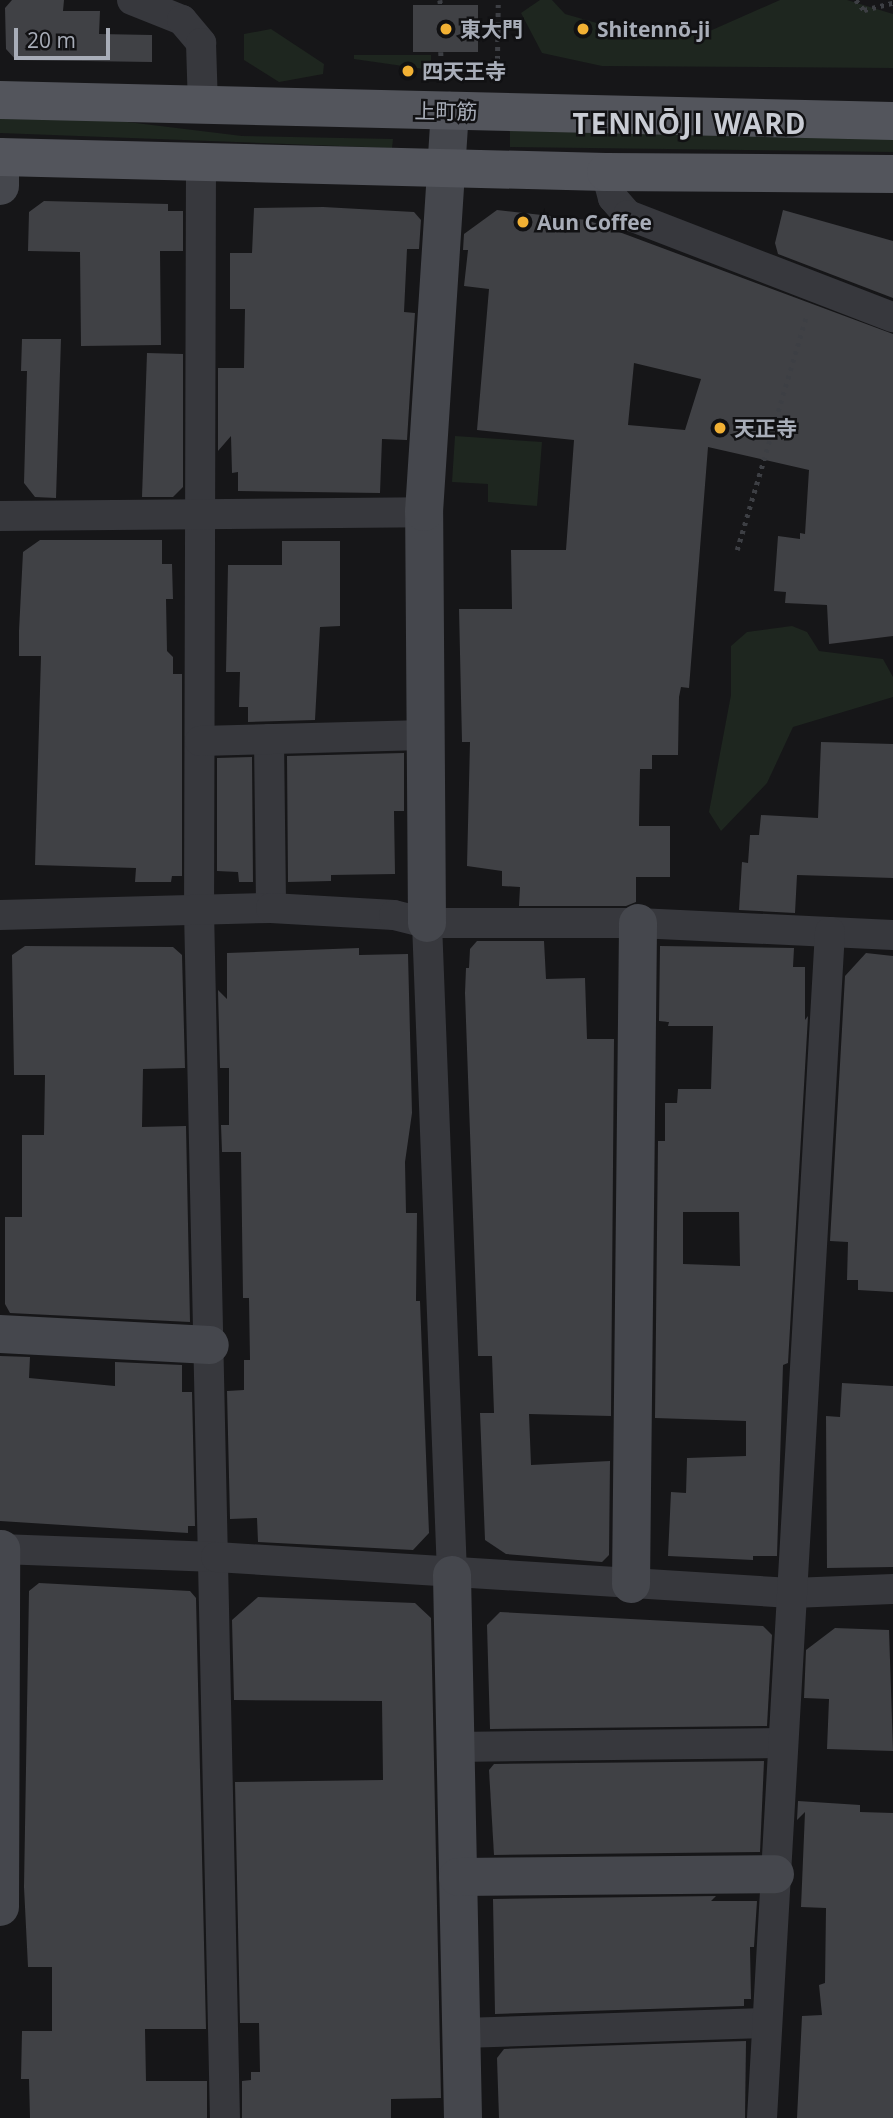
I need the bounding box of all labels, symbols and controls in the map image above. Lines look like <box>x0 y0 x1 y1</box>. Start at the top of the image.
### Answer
scale bar <box>18 14 114 58</box>
place label: 東大門 <box>460 16 523 42</box>
place label: Shitennō-ji <box>597 16 710 42</box>
marker: 東大門 <box>438 21 454 37</box>
marker: Shitennō-ji <box>575 21 591 37</box>
text: 20 m <box>27 26 76 54</box>
place label: 四天王寺 <box>422 58 506 84</box>
marker: 四天王寺 <box>400 63 416 79</box>
street label: 上町筋 <box>414 98 478 124</box>
district label: TENNŌJI WARD <box>574 106 806 140</box>
place label: Aun Coffee <box>537 209 652 235</box>
marker: Aun Coffee <box>515 214 531 230</box>
place label: 天正寺 <box>734 415 797 441</box>
marker: 天正寺 <box>712 420 728 436</box>

